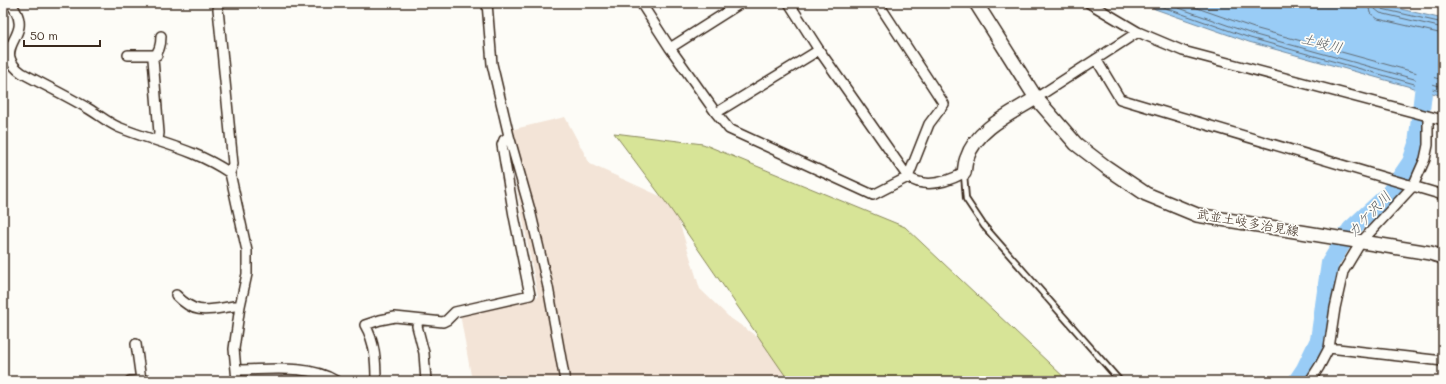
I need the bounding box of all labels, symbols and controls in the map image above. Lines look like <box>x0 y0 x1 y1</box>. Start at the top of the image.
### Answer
scale bar <box>24 22 100 48</box>
text: 50 m <box>30 27 58 43</box>
water label: 土岐川 <box>1299 28 1345 57</box>
water label: カケ沢川 <box>1343 187 1395 241</box>
street label: 武並土岐多治見線 <box>1195 204 1302 239</box>

